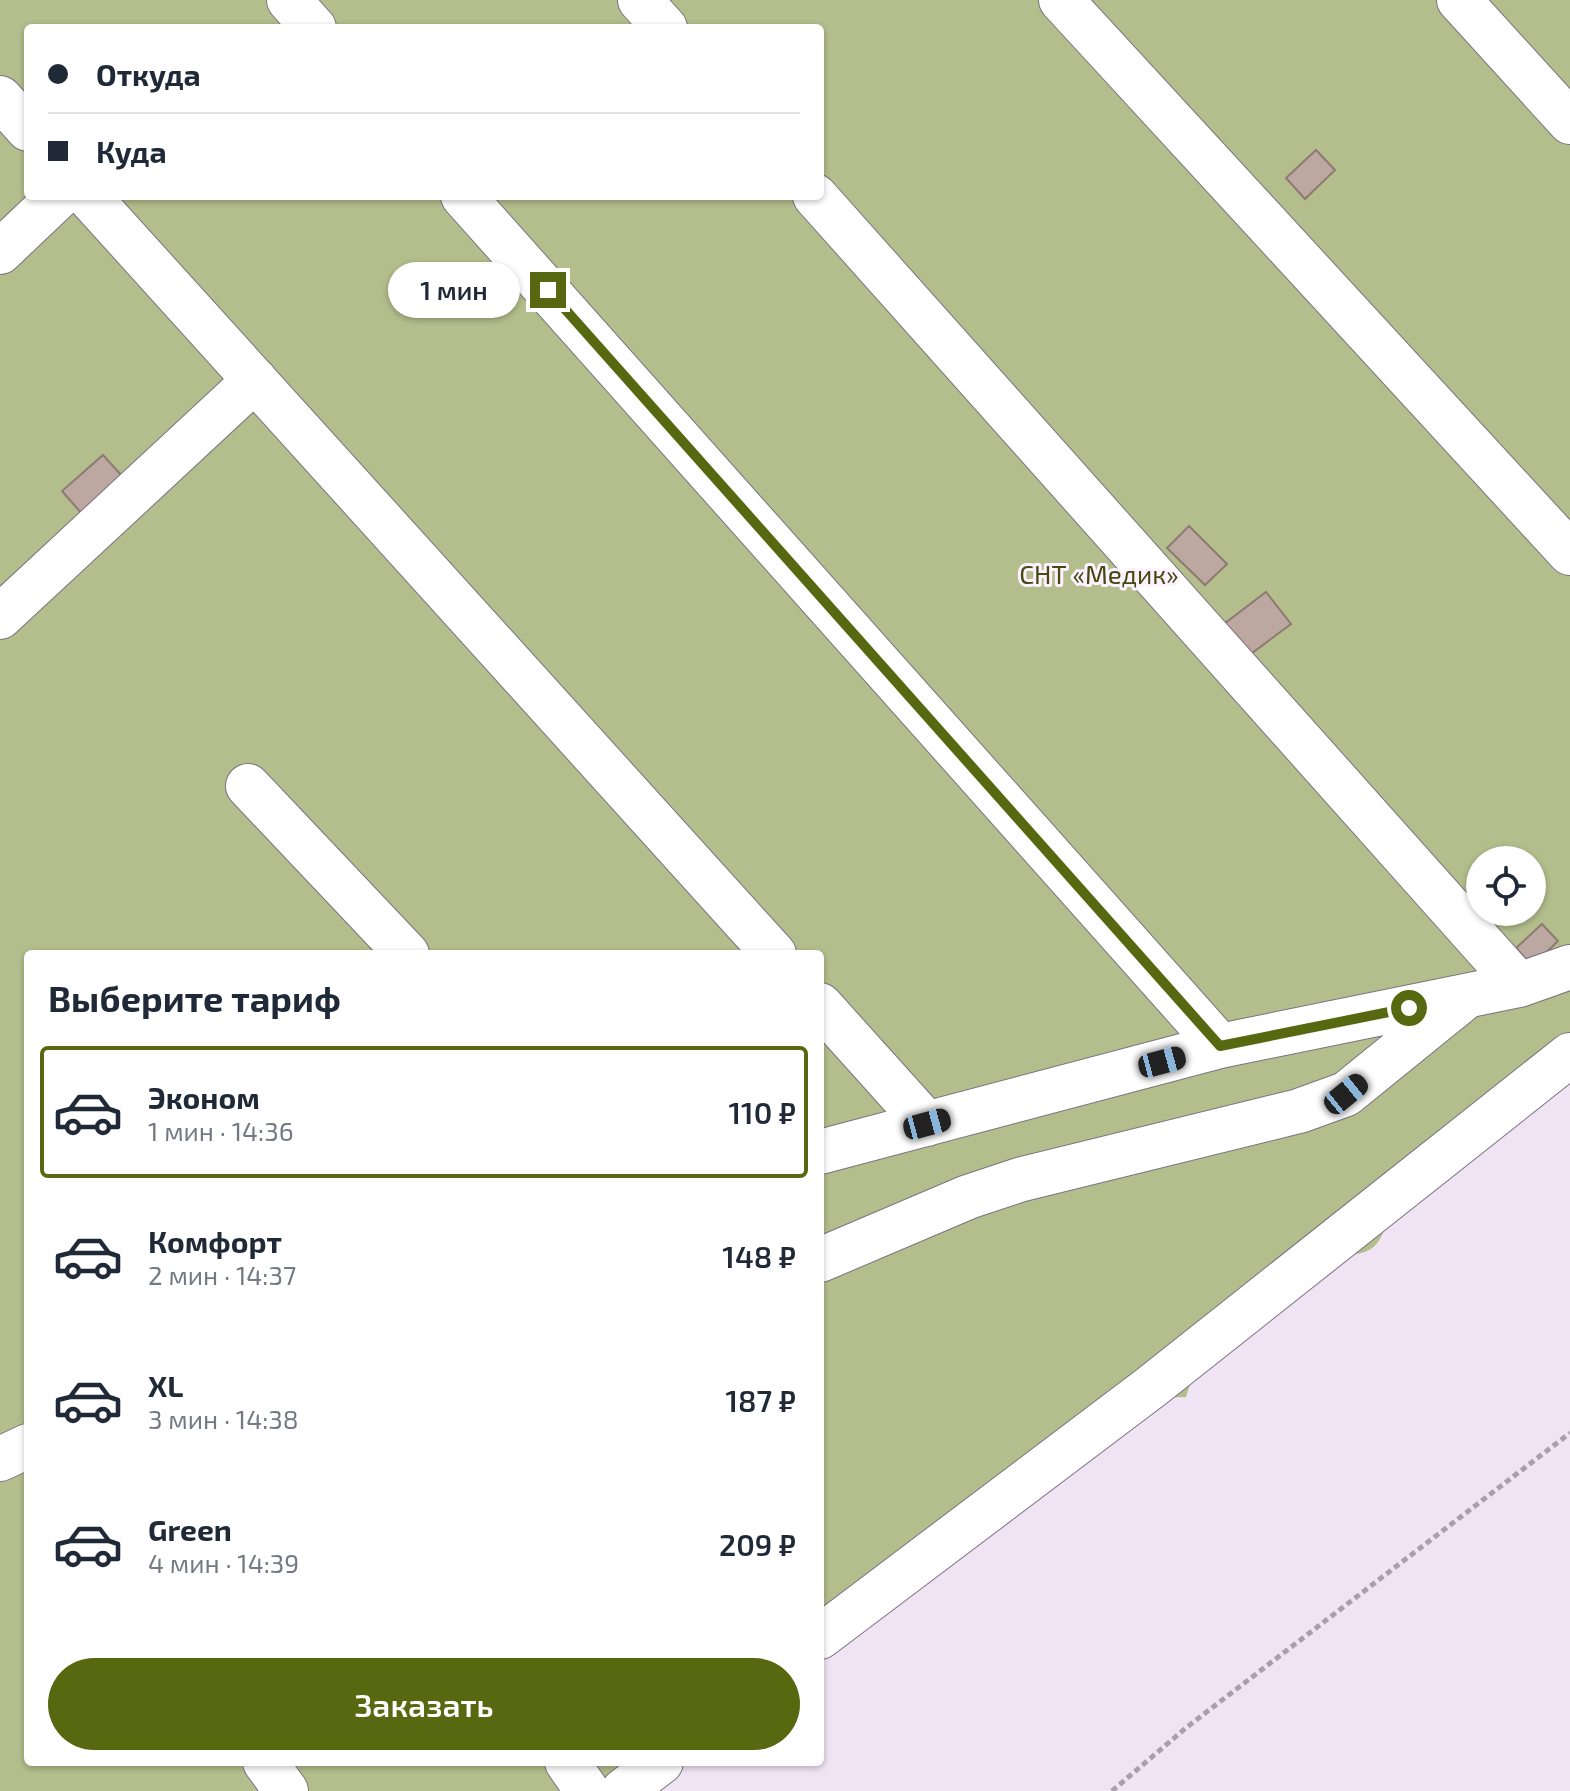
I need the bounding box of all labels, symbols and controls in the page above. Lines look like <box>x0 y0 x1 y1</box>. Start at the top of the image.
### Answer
text: Откуда <box>96 56 201 92</box>
text: Куда <box>96 133 167 169</box>
callout: 1 мин <box>388 262 520 318</box>
route end <box>530 272 566 308</box>
text: 1 мин <box>420 274 488 305</box>
park label: СНТ «Медик» <box>1019 558 1179 589</box>
map controls <box>1466 846 1546 926</box>
button: locate <box>1466 846 1546 926</box>
text: Выберите тариф <box>48 976 341 1019</box>
route start <box>1391 990 1427 1026</box>
car <box>1136 1044 1188 1080</box>
car <box>1320 1070 1372 1118</box>
icon: car <box>52 1076 124 1148</box>
text: Эконом <box>148 1079 260 1115</box>
text: 110 ₽ <box>729 1094 796 1130</box>
car <box>901 1106 953 1142</box>
text: 1 мин · 14:36 <box>148 1115 294 1146</box>
icon: car <box>52 1220 124 1292</box>
text: Комфорт <box>148 1223 282 1259</box>
text: 148 ₽ <box>722 1238 796 1274</box>
text: 2 мин · 14:37 <box>148 1259 296 1290</box>
icon: car <box>52 1364 124 1436</box>
text: XL <box>148 1367 183 1403</box>
text: 187 ₽ <box>726 1382 796 1418</box>
text: 3 мин · 14:38 <box>148 1403 299 1434</box>
icon: car <box>52 1508 124 1580</box>
text: Green <box>148 1511 232 1547</box>
text: 209 ₽ <box>719 1526 796 1562</box>
text: 4 мин · 14:39 <box>148 1547 299 1578</box>
button: Заказать <box>48 1658 800 1750</box>

